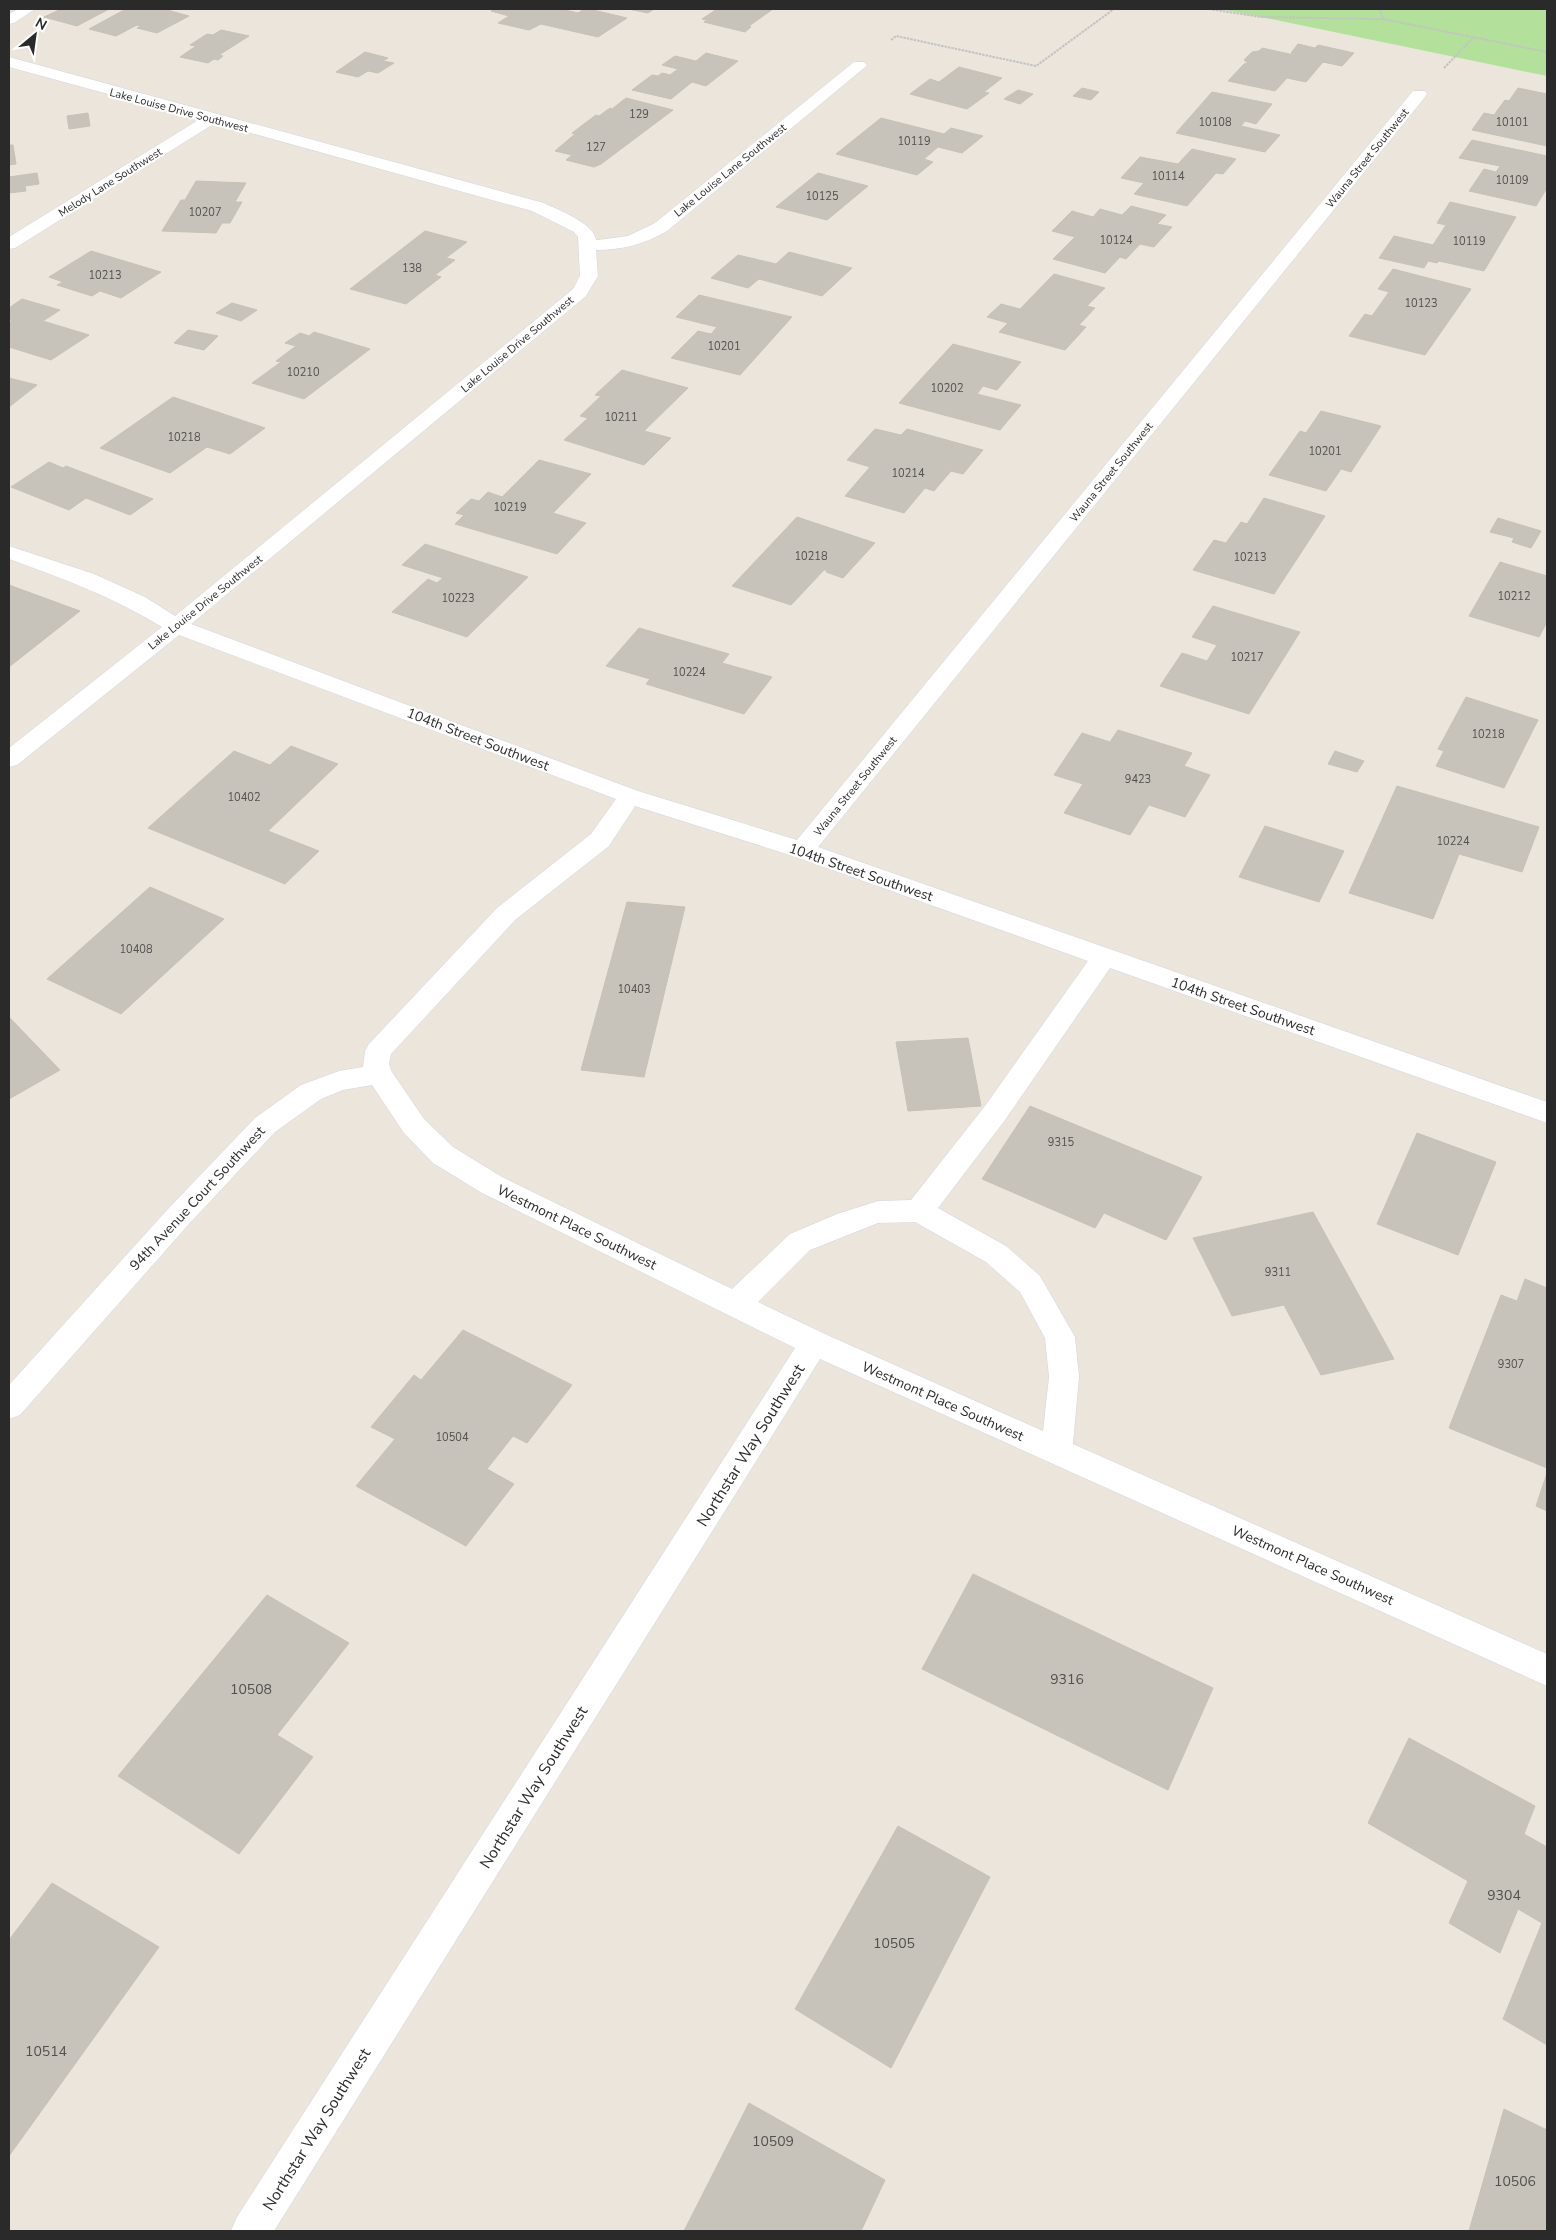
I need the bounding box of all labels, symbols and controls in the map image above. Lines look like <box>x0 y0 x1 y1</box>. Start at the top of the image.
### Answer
north arrow <box>10 10 60 60</box>
text: N <box>32 13 50 35</box>
street label: Lake Louise Drive Southwest <box>108 85 250 136</box>
street label: Wauna Street Southwest <box>1322 105 1412 211</box>
house number: 129 <box>629 107 649 122</box>
house number: 10108 <box>1199 115 1232 130</box>
house number: 10101 <box>1496 115 1529 130</box>
street label: Lake Louise Lane Southwest <box>671 120 790 220</box>
house number: 10119 <box>898 134 931 149</box>
house number: 127 <box>586 140 606 155</box>
street label: Melody Lane Southwest <box>56 144 165 220</box>
house number: 10114 <box>1152 169 1185 184</box>
house number: 10109 <box>1496 173 1529 188</box>
house number: 10125 <box>806 189 839 204</box>
house number: 10207 <box>189 205 222 220</box>
house number: 10124 <box>1100 233 1133 248</box>
house number: 10119 <box>1453 234 1486 249</box>
house number: 138 <box>402 261 422 276</box>
house number: 10213 <box>89 268 122 283</box>
street label: Lake Louise Drive Southwest <box>458 293 577 396</box>
house number: 10123 <box>1405 296 1438 311</box>
house number: 10201 <box>708 339 741 354</box>
house number: 10210 <box>287 365 320 380</box>
house number: 10202 <box>931 381 964 396</box>
house number: 10211 <box>605 410 638 425</box>
street label: Wauna Street Southwest <box>1066 419 1156 525</box>
house number: 10218 <box>168 430 201 445</box>
house number: 10201 <box>1309 444 1342 459</box>
house number: 10214 <box>892 466 925 481</box>
house number: 10219 <box>494 500 527 515</box>
house number: 10218 <box>795 549 828 564</box>
house number: 10213 <box>1234 550 1267 565</box>
street label: Lake Louise Drive Southwest <box>145 552 266 653</box>
house number: 10212 <box>1498 589 1531 604</box>
house number: 10223 <box>442 591 475 606</box>
house number: 10217 <box>1231 650 1264 665</box>
house number: 10224 <box>673 665 706 680</box>
street label: 104th Street Southwest <box>404 704 552 775</box>
house number: 10218 <box>1472 727 1505 742</box>
street label: Wauna Street Southwest <box>810 733 900 839</box>
house number: 9423 <box>1125 772 1151 787</box>
house number: 10402 <box>228 790 261 805</box>
house number: 10224 <box>1437 834 1470 849</box>
street label: 104th Street Southwest <box>786 839 935 906</box>
house number: 10408 <box>120 942 153 957</box>
street label: 104th Street Southwest <box>1168 973 1317 1040</box>
house number: 10403 <box>618 982 651 997</box>
street label: 94th Avenue Court Southwest <box>125 1122 269 1275</box>
house number: 9315 <box>1048 1135 1075 1150</box>
street label: Westmont Place Southwest <box>494 1180 660 1274</box>
house number: 9311 <box>1265 1265 1291 1280</box>
street label: Westmont Place Southwest <box>859 1357 1027 1446</box>
house number: 9307 <box>1498 1357 1524 1372</box>
street label: Northstar Way Southwest <box>692 1360 810 1531</box>
house number: 10504 <box>436 1430 469 1445</box>
street label: Westmont Place Southwest <box>1229 1521 1397 1610</box>
house number: 9316 <box>1050 1670 1084 1689</box>
house number: 10508 <box>230 1680 272 1699</box>
street label: Northstar Way Southwest <box>475 1702 593 1873</box>
house number: 9304 <box>1487 1886 1521 1905</box>
house number: 10505 <box>873 1934 915 1953</box>
house number: 10514 <box>25 2042 67 2061</box>
street label: Northstar Way Southwest <box>258 2044 376 2215</box>
house number: 10509 <box>752 2132 794 2151</box>
house number: 10506 <box>1494 2172 1536 2191</box>

